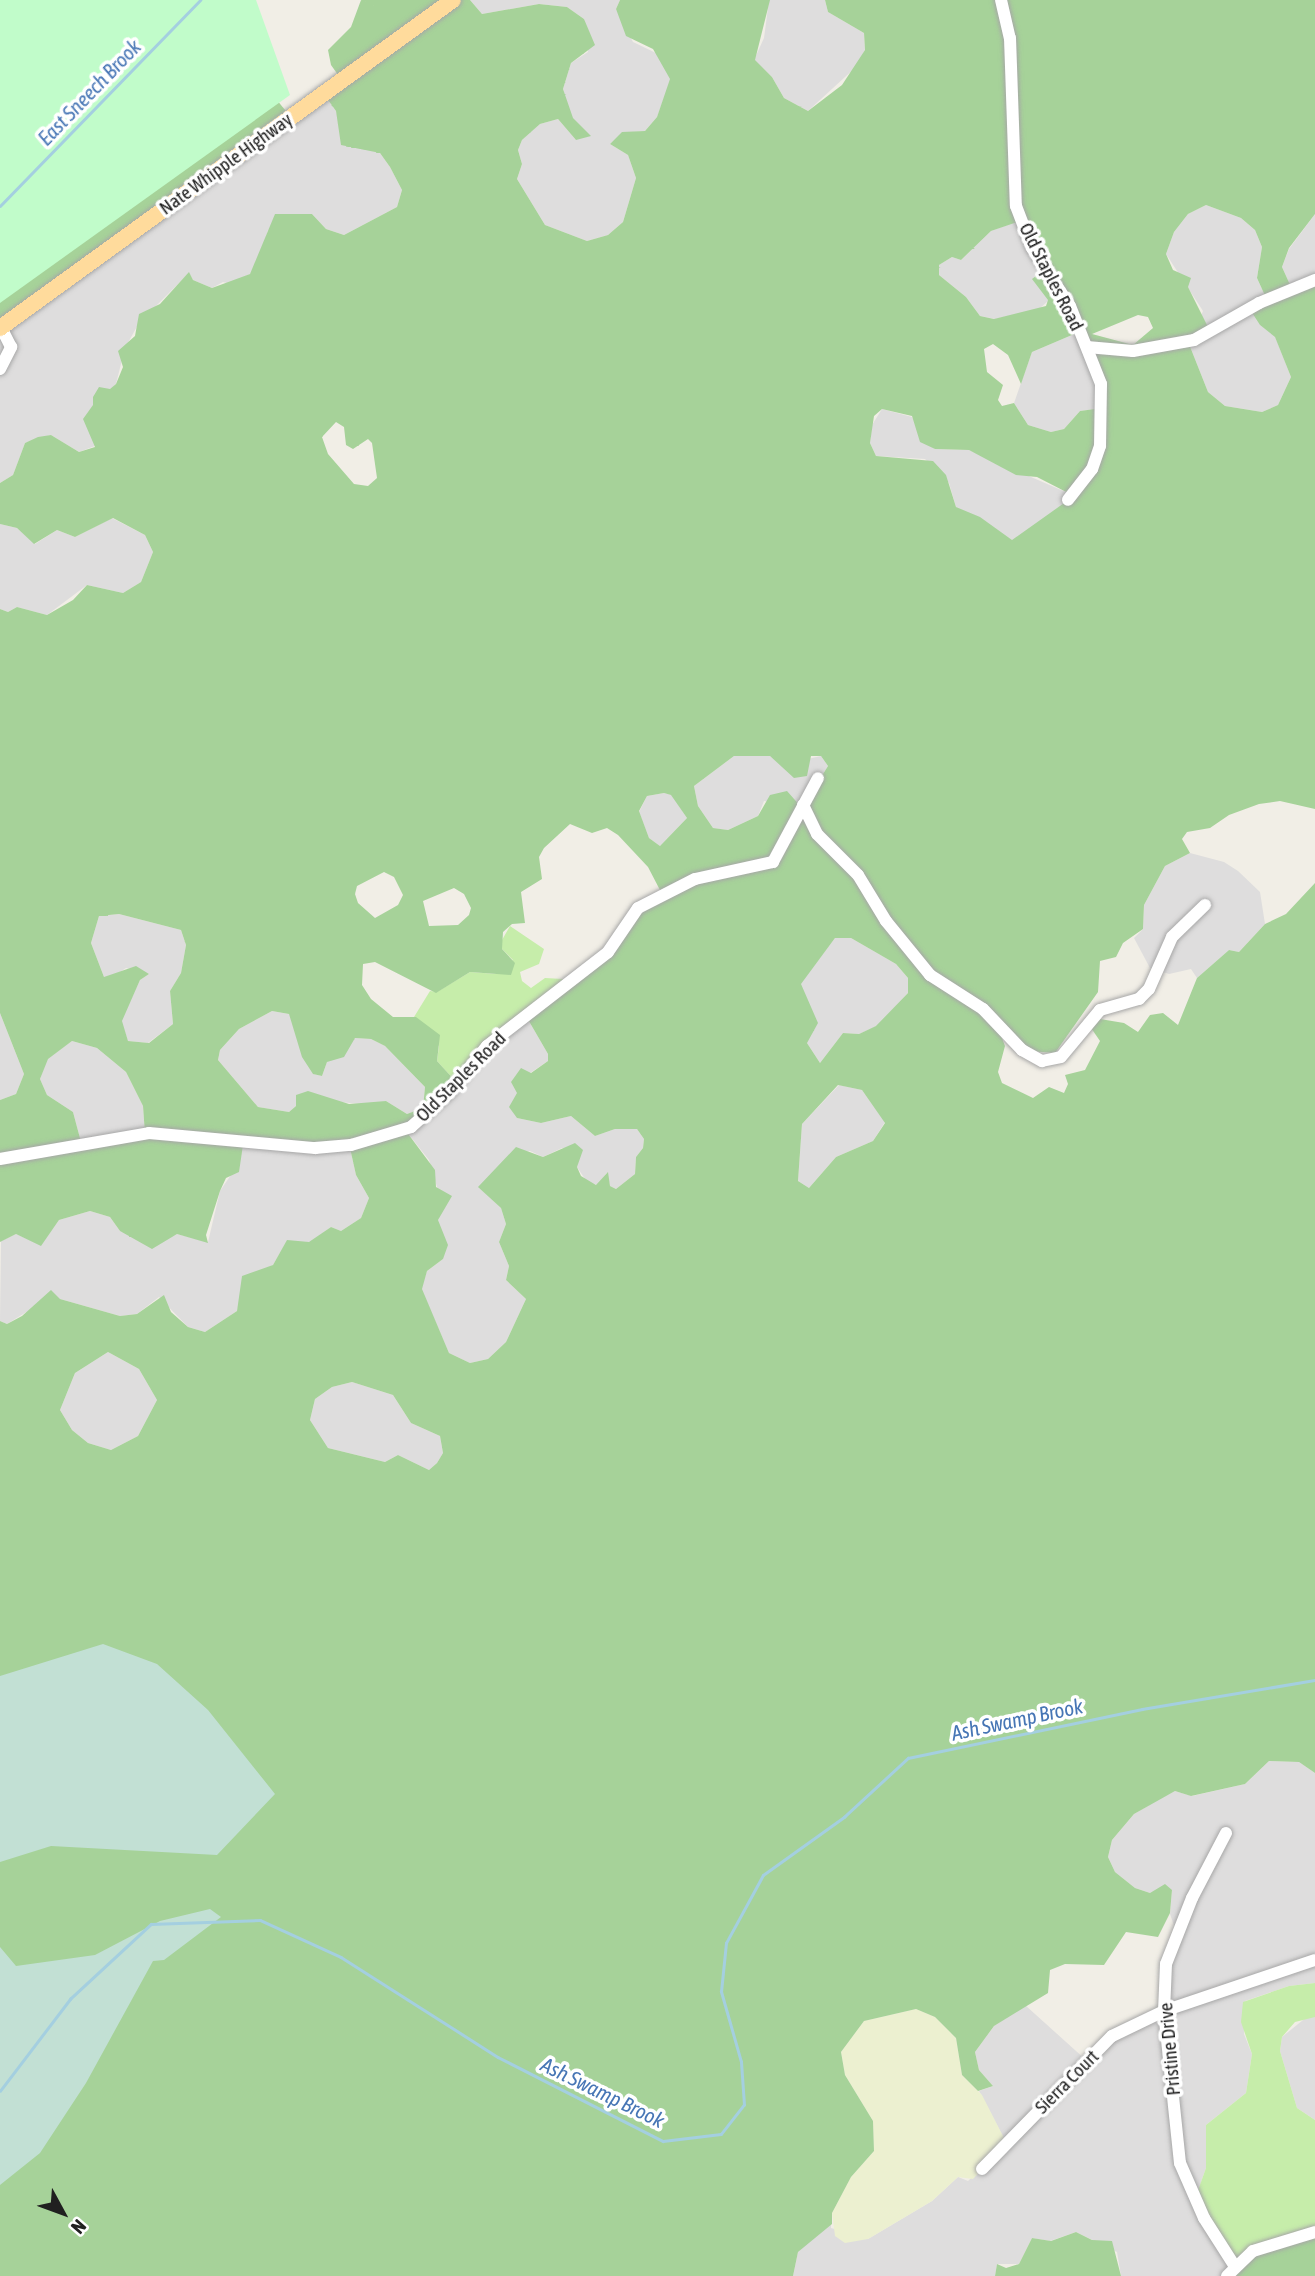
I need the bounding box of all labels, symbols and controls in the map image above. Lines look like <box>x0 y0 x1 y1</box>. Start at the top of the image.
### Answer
water label: East Sneech Brook <box>32 34 146 150</box>
street label: Nate Whipple Highway <box>155 108 297 220</box>
street label: Old Staples Road <box>1014 219 1088 335</box>
street label: Old Staples Road <box>411 1027 511 1127</box>
water label: Ash Swamp Brook <box>949 1693 1085 1745</box>
street label: Pristine Drive <box>1155 2002 1185 2096</box>
street label: Sierra Court <box>1030 2045 1104 2119</box>
water label: Ash Swamp Brook <box>537 2051 669 2133</box>
north arrow <box>28 2178 98 2248</box>
text: N <box>67 2215 91 2238</box>

